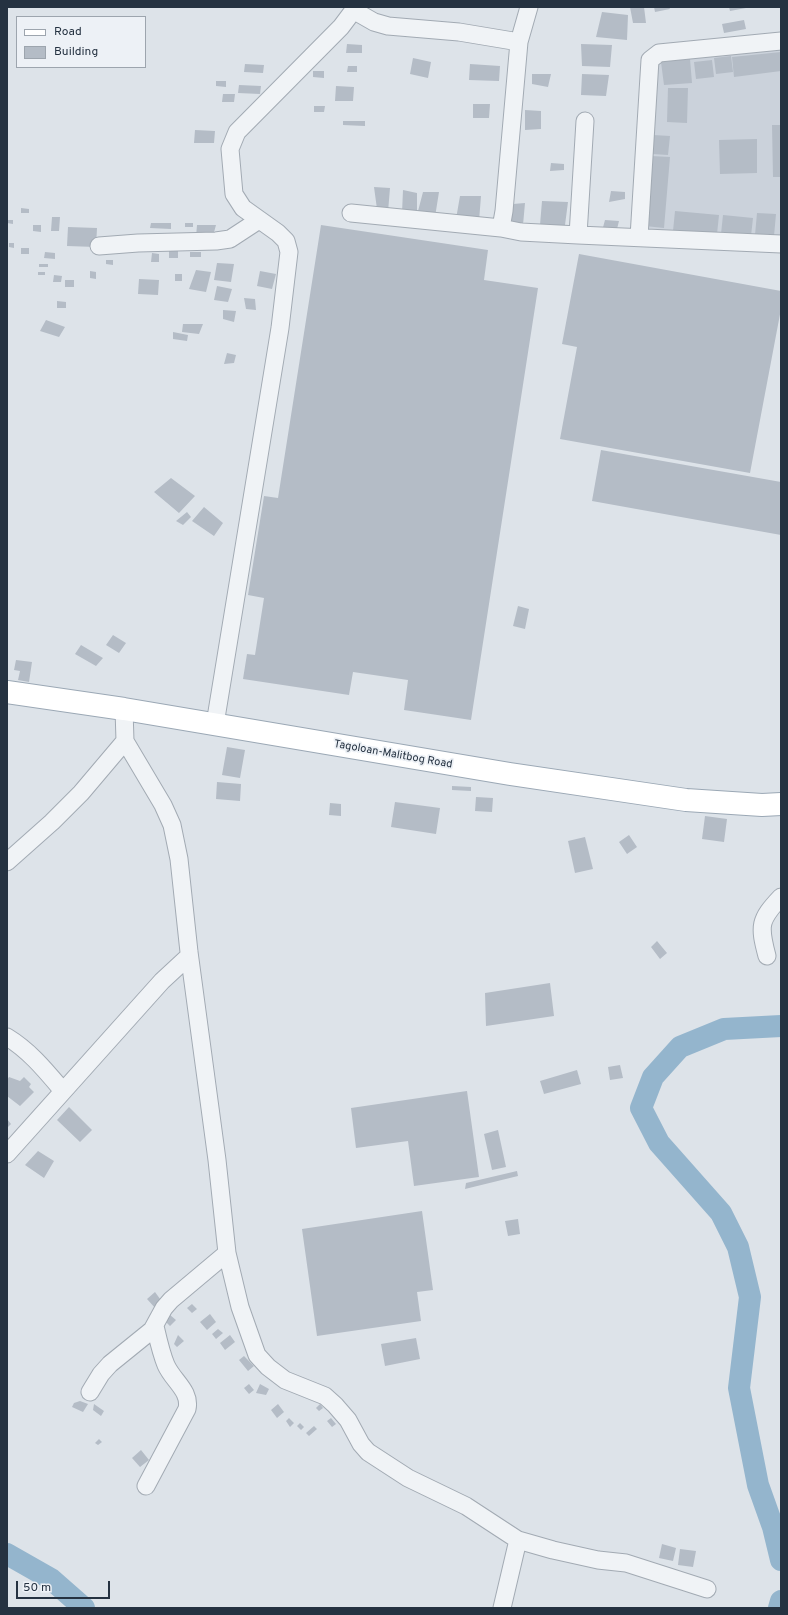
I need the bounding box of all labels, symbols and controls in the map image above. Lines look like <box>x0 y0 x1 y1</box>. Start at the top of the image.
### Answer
legend <box>16 16 146 68</box>
text: Road <box>54 24 82 40</box>
text: Building <box>54 44 98 60</box>
street label: Tagoloan-Malitbog Road <box>333 738 453 772</box>
scale bar <box>18 1573 112 1599</box>
text: 50 m <box>23 1580 51 1596</box>

